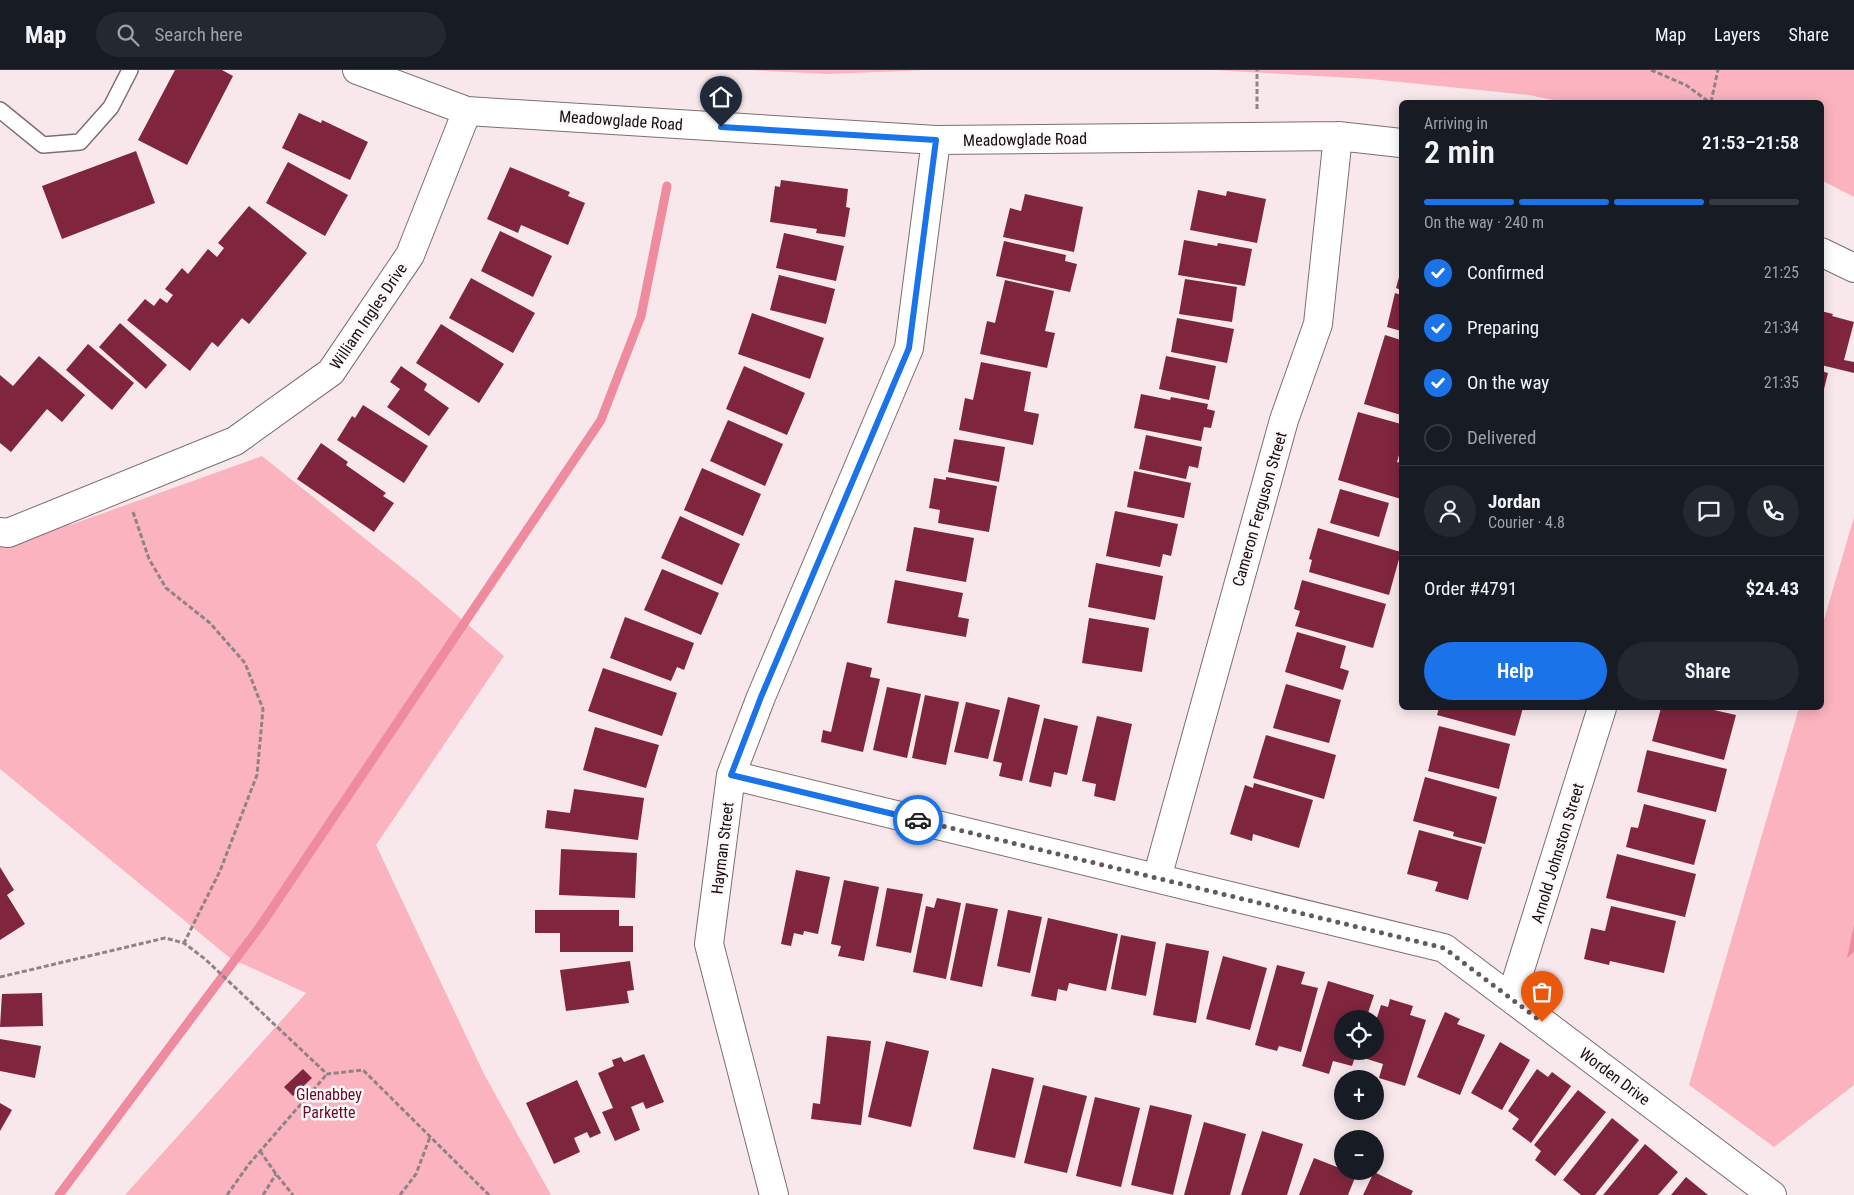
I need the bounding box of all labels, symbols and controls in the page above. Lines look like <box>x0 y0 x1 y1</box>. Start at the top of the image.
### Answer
search box <box>96 12 446 57</box>
text: Map <box>25 21 66 49</box>
icon: search <box>114 21 142 49</box>
text: Search here <box>154 23 243 46</box>
text: Map <box>1655 24 1686 45</box>
text: Layers <box>1714 24 1761 45</box>
text: Share <box>1789 24 1829 45</box>
pin <box>700 76 742 127</box>
icon: home <box>707 83 735 111</box>
street label: Meadowglade Road <box>558 107 684 134</box>
text: Arriving in <box>1424 114 1488 133</box>
street label: Meadowglade Road <box>963 129 1087 150</box>
text: 21:53–21:58 <box>1702 131 1799 154</box>
text: 2 min <box>1424 133 1495 171</box>
text: On the way · 240 m <box>1424 213 1544 232</box>
icon: check <box>1424 259 1452 287</box>
street label: William Ingles Drive <box>326 260 411 373</box>
text: Confirmed <box>1467 261 1544 284</box>
text: 21:25 <box>1764 263 1799 282</box>
icon: check <box>1424 314 1452 342</box>
text: Preparing <box>1467 316 1539 339</box>
text: 21:34 <box>1764 318 1799 337</box>
icon: check <box>1424 369 1452 397</box>
text: On the way <box>1467 371 1549 394</box>
text: 21:35 <box>1764 373 1799 392</box>
text: Delivered <box>1467 426 1536 449</box>
street label: Cameron Ferguson Street <box>1228 429 1291 589</box>
button: person <box>1424 485 1476 537</box>
button: chat <box>1683 485 1735 537</box>
button: phone <box>1747 485 1799 537</box>
text: Jordan <box>1488 490 1541 513</box>
text: Courier · 4.8 <box>1488 513 1565 532</box>
text: Order #4791 <box>1424 577 1517 600</box>
text: $24.43 <box>1745 577 1799 600</box>
button: Help <box>1424 642 1607 700</box>
button: Share <box>1617 642 1799 700</box>
street label: Arnold Johnston Street <box>1527 781 1588 925</box>
courier <box>893 795 943 845</box>
street label: Hayman Street <box>707 801 738 895</box>
icon: car <box>904 806 932 834</box>
pin <box>1521 971 1563 1022</box>
icon: bag <box>1528 978 1556 1006</box>
map controls <box>1334 1010 1384 1180</box>
button: locate <box>1334 1010 1384 1060</box>
street label: Worden Drive <box>1576 1044 1654 1109</box>
button: + <box>1334 1070 1384 1120</box>
park label: Glenabbey Parkette <box>296 1085 362 1122</box>
button: − <box>1334 1130 1384 1180</box>

